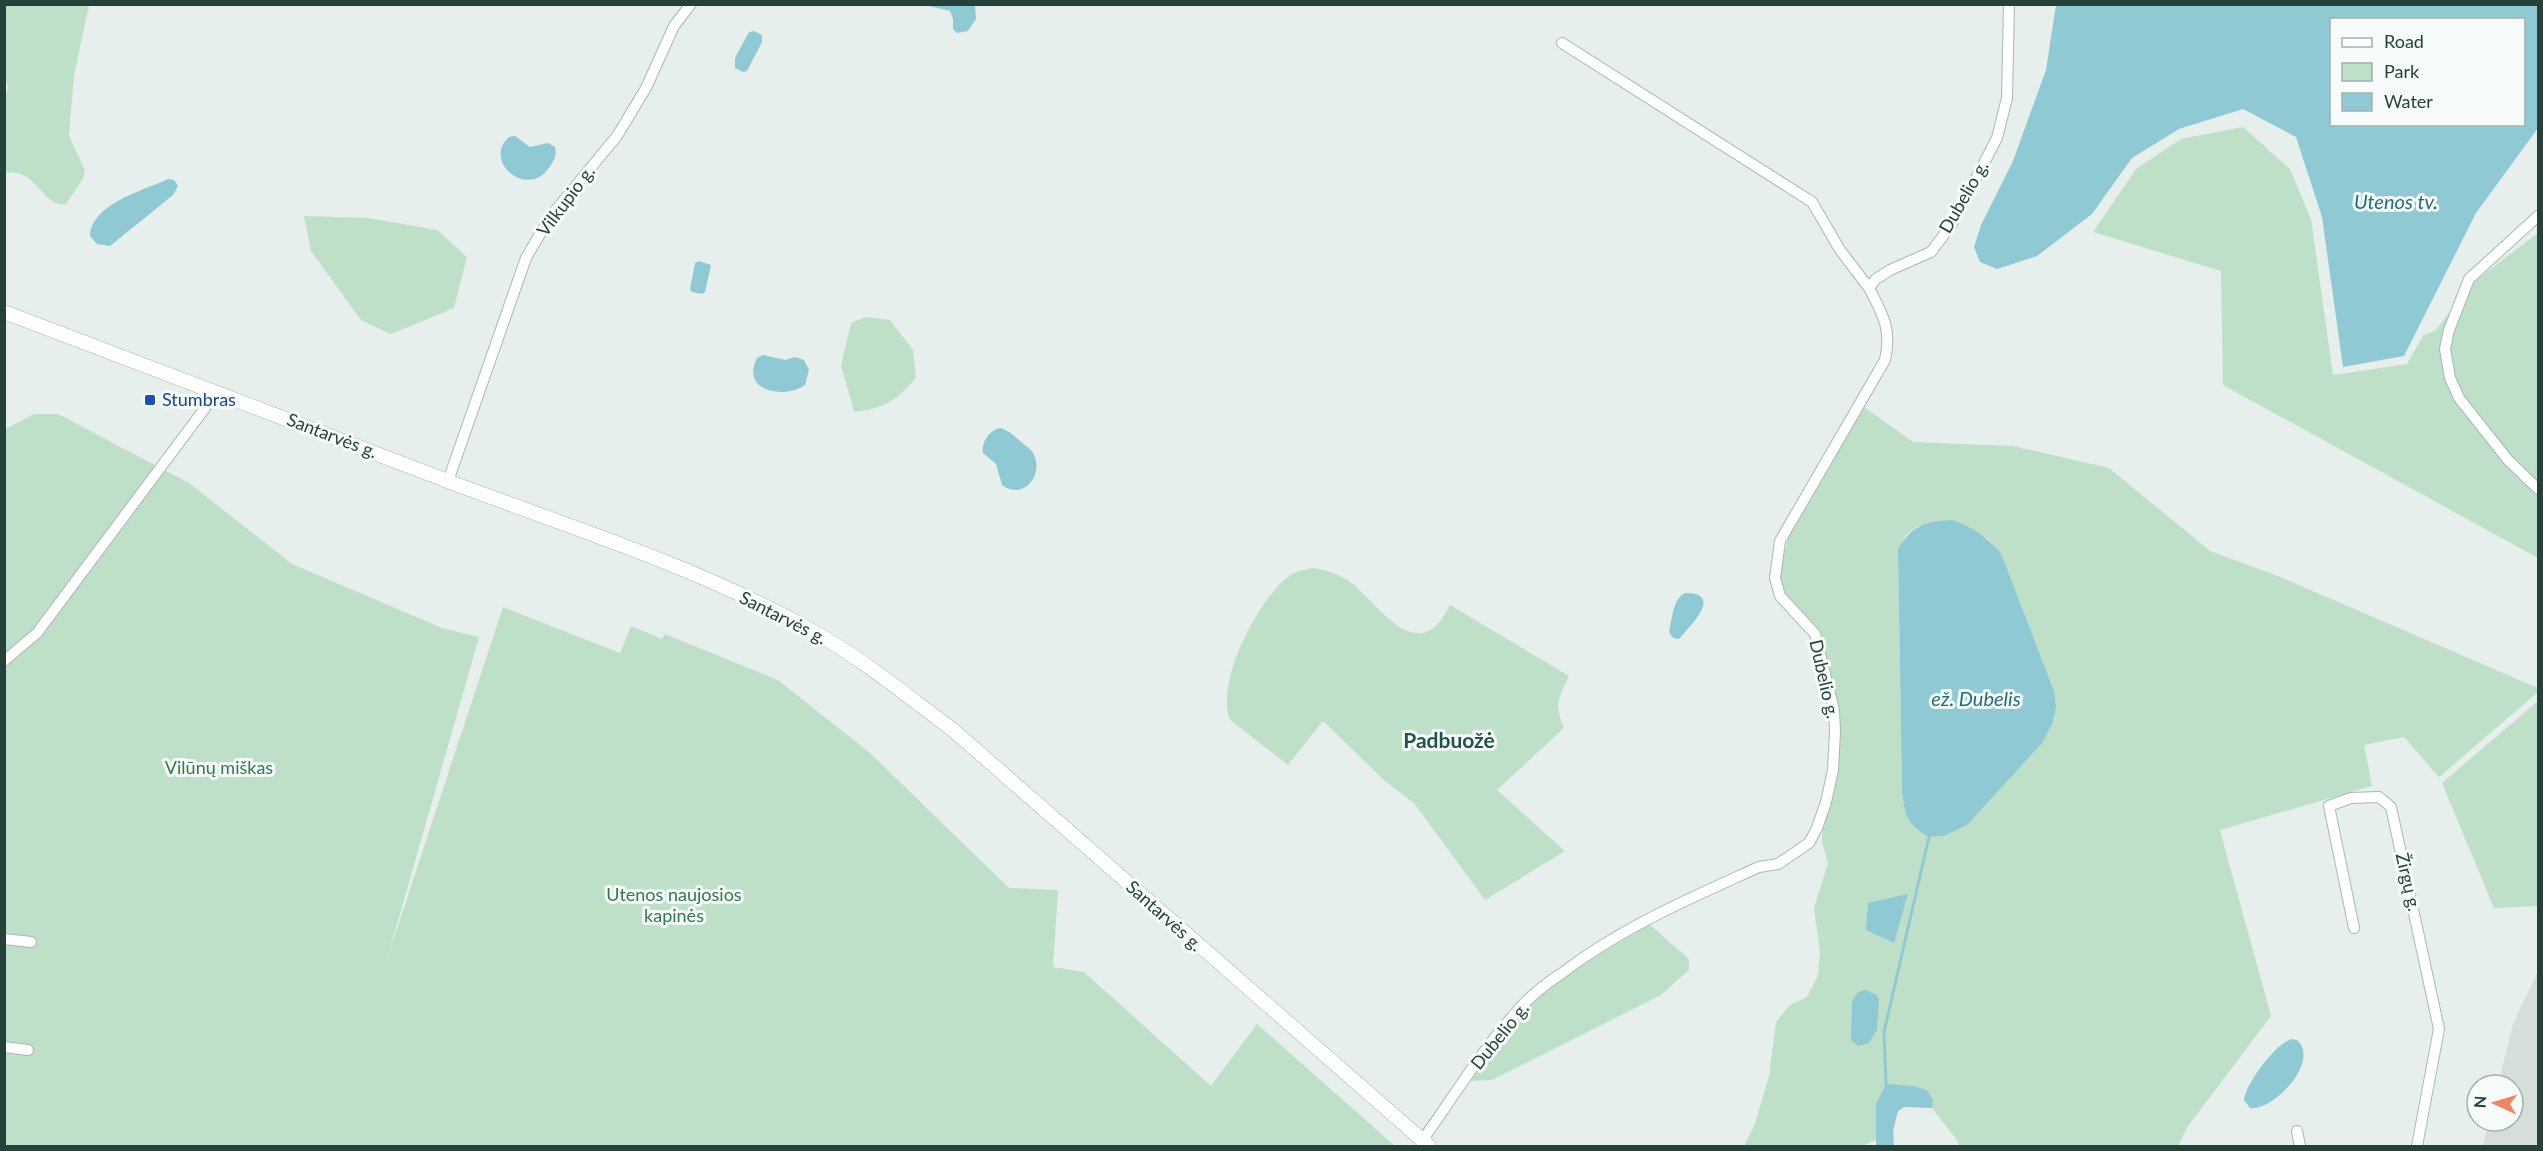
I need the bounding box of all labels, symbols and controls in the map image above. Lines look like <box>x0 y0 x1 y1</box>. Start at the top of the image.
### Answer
legend <box>2330 18 2525 126</box>
text: Road <box>2384 30 2424 52</box>
text: Park <box>2384 60 2420 82</box>
text: Water <box>2384 90 2433 112</box>
street label: Dubelio g. <box>1934 156 1993 237</box>
street label: Vilkupio g. <box>532 161 599 240</box>
water label: Utenos tv. <box>2354 189 2438 213</box>
place label: Stumbras <box>162 388 236 410</box>
marker: Stumbras <box>143 393 157 407</box>
street label: Santarvės g. <box>284 408 381 462</box>
street label: Santarvės g. <box>736 586 831 648</box>
street label: Dubelio g. <box>1805 637 1845 720</box>
water label: ež. Dubelis <box>1931 686 2021 710</box>
district label: Padbuožė <box>1403 727 1495 752</box>
park label: Vilūnų miškas <box>165 756 273 778</box>
street label: Žirgų g. <box>2392 851 2426 913</box>
street label: Santarvės g. <box>1122 875 1207 955</box>
park label: Utenos naujosios kapinės <box>606 883 742 926</box>
street label: Dubelio g. <box>1465 997 1533 1073</box>
north arrow <box>2465 1073 2525 1133</box>
text: N <box>2470 1095 2489 1109</box>

